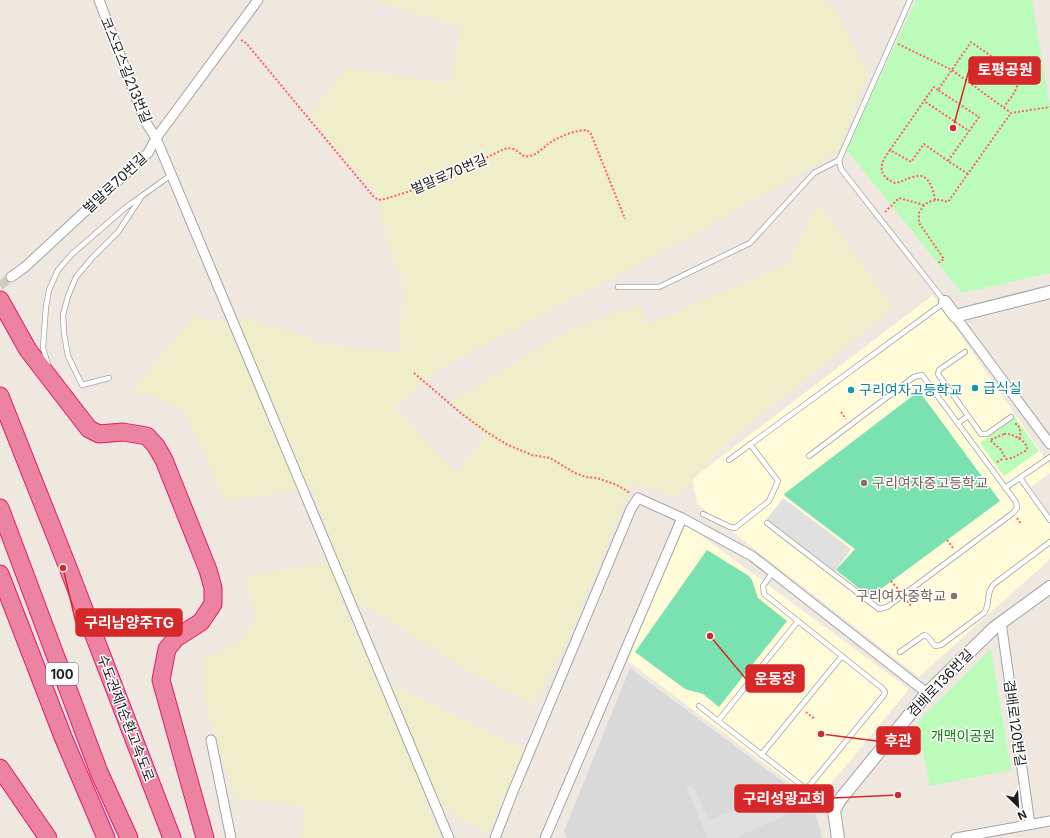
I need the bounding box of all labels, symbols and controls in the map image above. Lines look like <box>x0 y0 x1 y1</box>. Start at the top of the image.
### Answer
street label: 코스모스길213번길 <box>97 14 156 125</box>
callout: 토평공원 <box>969 57 1040 84</box>
text: 토평공원 <box>977 60 1033 79</box>
street label: 벌말로70번길 <box>79 149 150 216</box>
street label: 벌말로70번길 <box>408 150 489 197</box>
place label: 급식실 <box>983 379 1022 396</box>
place label: 구리여자고등학교 <box>859 381 962 398</box>
marker: 급식실 <box>970 383 980 393</box>
marker: 구리여자고등학교 <box>846 385 856 395</box>
place label: 구리여자중고등학교 <box>872 474 988 491</box>
marker: 구리여자중고등학교 <box>859 478 869 488</box>
place label: 구리여자중학교 <box>856 587 946 604</box>
marker: 구리여자중학교 <box>949 591 959 601</box>
callout: 구리남양주TG <box>76 609 182 636</box>
text: 구리남양주TG <box>84 613 174 632</box>
street label: 겸배로136번길 <box>903 645 976 720</box>
street label: 수도권제1순환고속도로 <box>94 652 159 784</box>
road number: 100 <box>46 663 78 685</box>
callout: 운동장 <box>746 665 804 692</box>
text: 운동장 <box>754 669 796 688</box>
street label: 겸배로120번길 <box>1001 678 1030 767</box>
callout: 후관 <box>877 727 920 754</box>
park label: 개맥이공원 <box>931 727 995 744</box>
text: 후관 <box>884 731 912 750</box>
callout: 구리성광교회 <box>735 785 833 812</box>
north arrow <box>998 786 1038 826</box>
text: 구리성광교회 <box>743 789 825 808</box>
text: N <box>1015 807 1029 823</box>

